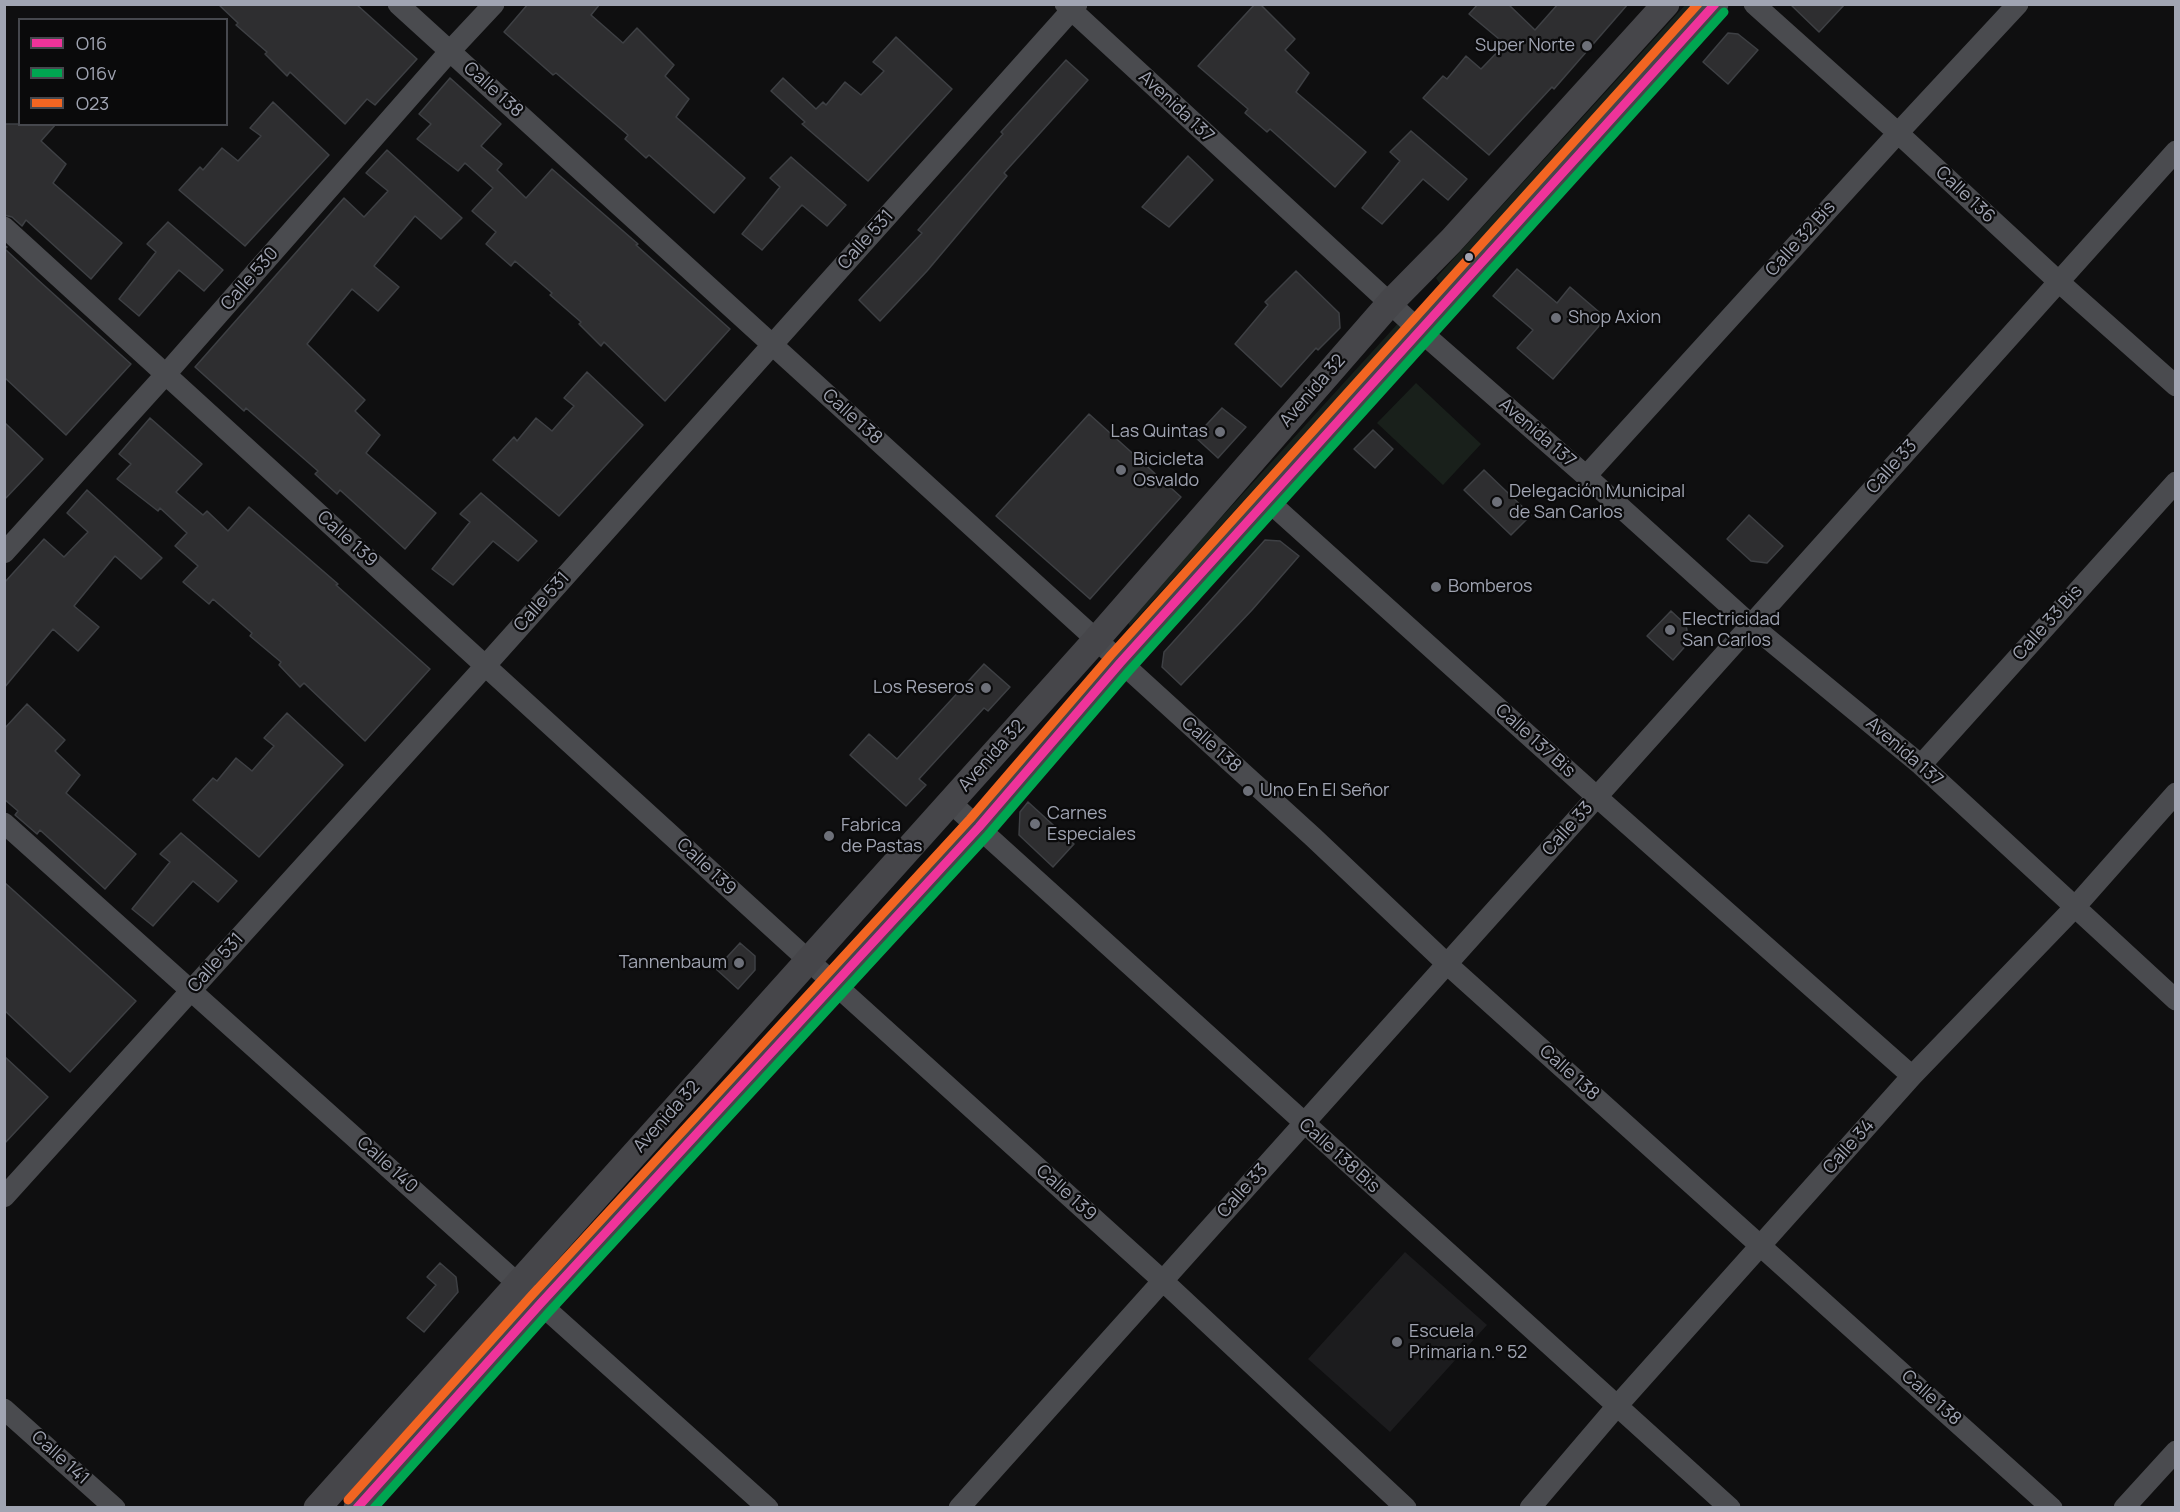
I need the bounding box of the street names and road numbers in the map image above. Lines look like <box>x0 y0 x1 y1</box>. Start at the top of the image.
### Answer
street label: Calle 138 <box>459 58 527 122</box>
street label: Avenida 137 <box>1134 67 1218 147</box>
street label: Calle 136 <box>1931 162 1999 228</box>
street label: Calle 32 Bis <box>1762 197 1840 281</box>
street label: Calle 531 <box>834 206 898 274</box>
street label: Calle 530 <box>217 243 283 315</box>
street label: Avenida 32 <box>1276 350 1350 432</box>
street label: Calle 138 <box>818 385 886 449</box>
street label: Avenida 137 <box>1494 394 1580 472</box>
street label: Calle 33 <box>1862 436 1922 498</box>
street label: Calle 139 <box>312 506 382 572</box>
street label: Calle 531 <box>510 568 574 636</box>
street label: Calle 33 Bis <box>2009 581 2087 665</box>
street label: Calle 137 Bis <box>1491 700 1579 782</box>
street label: Calle 138 <box>1177 713 1245 777</box>
street label: Avenida 137 <box>1861 713 1947 791</box>
street label: Avenida 32 <box>954 716 1030 796</box>
street label: Calle 33 <box>1538 798 1598 860</box>
street label: Calle 139 <box>672 834 740 900</box>
street label: Calle 531 <box>184 929 248 997</box>
street label: Calle 138 <box>1535 1041 1603 1105</box>
street label: Avenida 32 <box>629 1077 705 1157</box>
street label: Calle 138 Bis <box>1294 1114 1384 1198</box>
street label: Calle 34 <box>1819 1115 1879 1179</box>
street label: Calle 140 <box>352 1132 422 1198</box>
street label: Calle 139 <box>1031 1160 1101 1226</box>
street label: Calle 33 <box>1213 1160 1273 1222</box>
street label: Calle 138 <box>1897 1366 1965 1430</box>
street label: Calle 141 <box>27 1427 93 1489</box>

